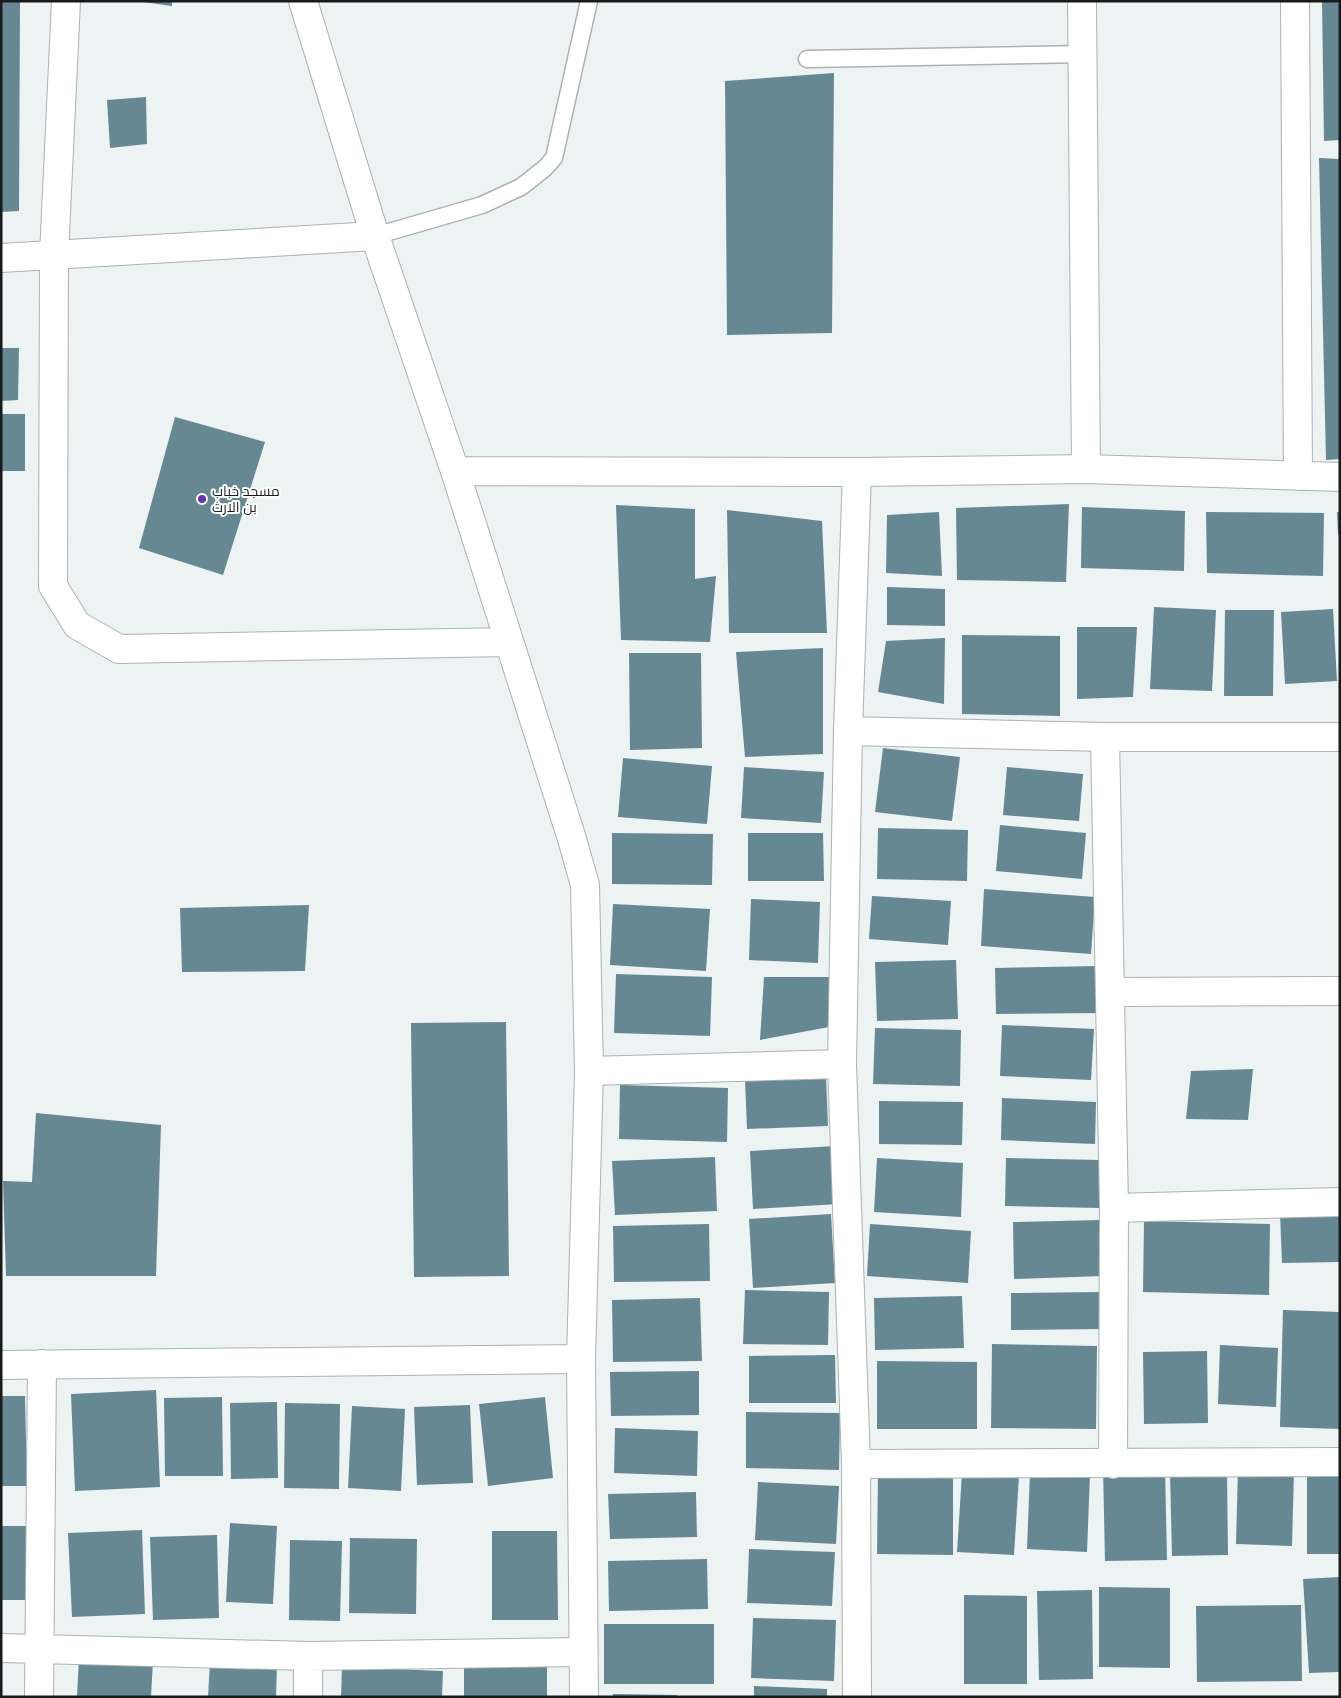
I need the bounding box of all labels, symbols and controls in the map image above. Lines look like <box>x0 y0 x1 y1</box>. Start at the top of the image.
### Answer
place label: مسجد خباب بن الارث <box>212 482 280 516</box>
marker: مسجد خباب بن الارث <box>196 493 208 505</box>

